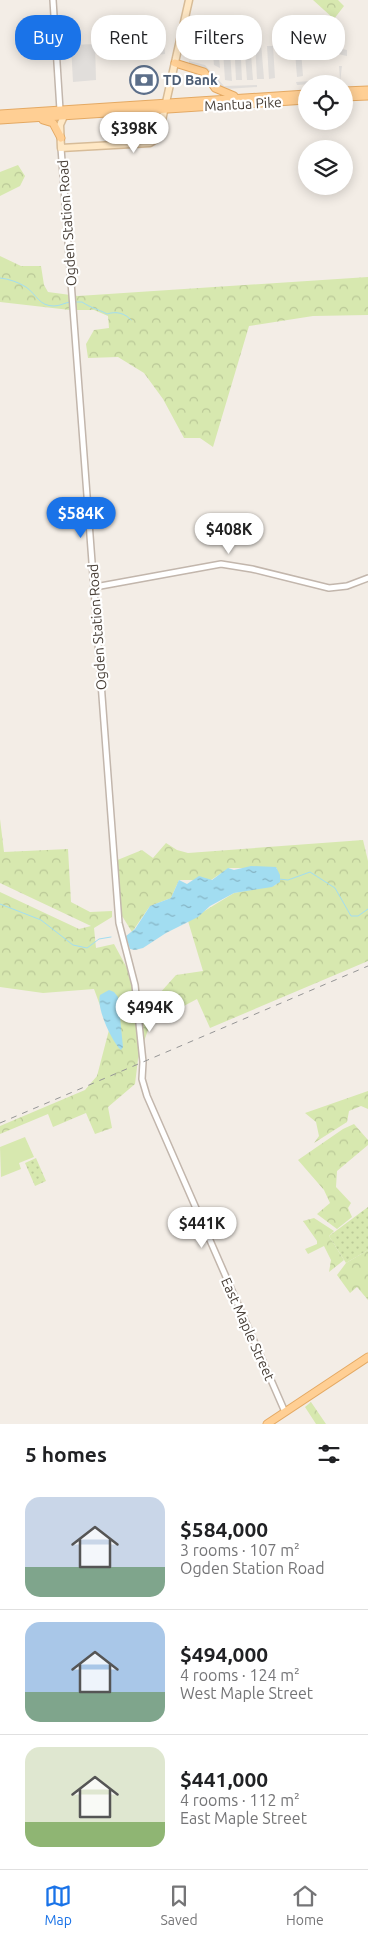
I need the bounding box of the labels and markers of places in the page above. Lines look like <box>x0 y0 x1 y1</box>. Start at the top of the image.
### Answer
bank icon: TD Bank <box>129 65 159 95</box>
place label: TD Bank <box>163 72 218 88</box>
pin: $398K <box>99 112 169 154</box>
pin: $584K <box>46 496 116 539</box>
pin: $408K <box>194 512 264 555</box>
pin: $494K <box>115 990 185 1033</box>
pin: $441K <box>167 1206 237 1249</box>

